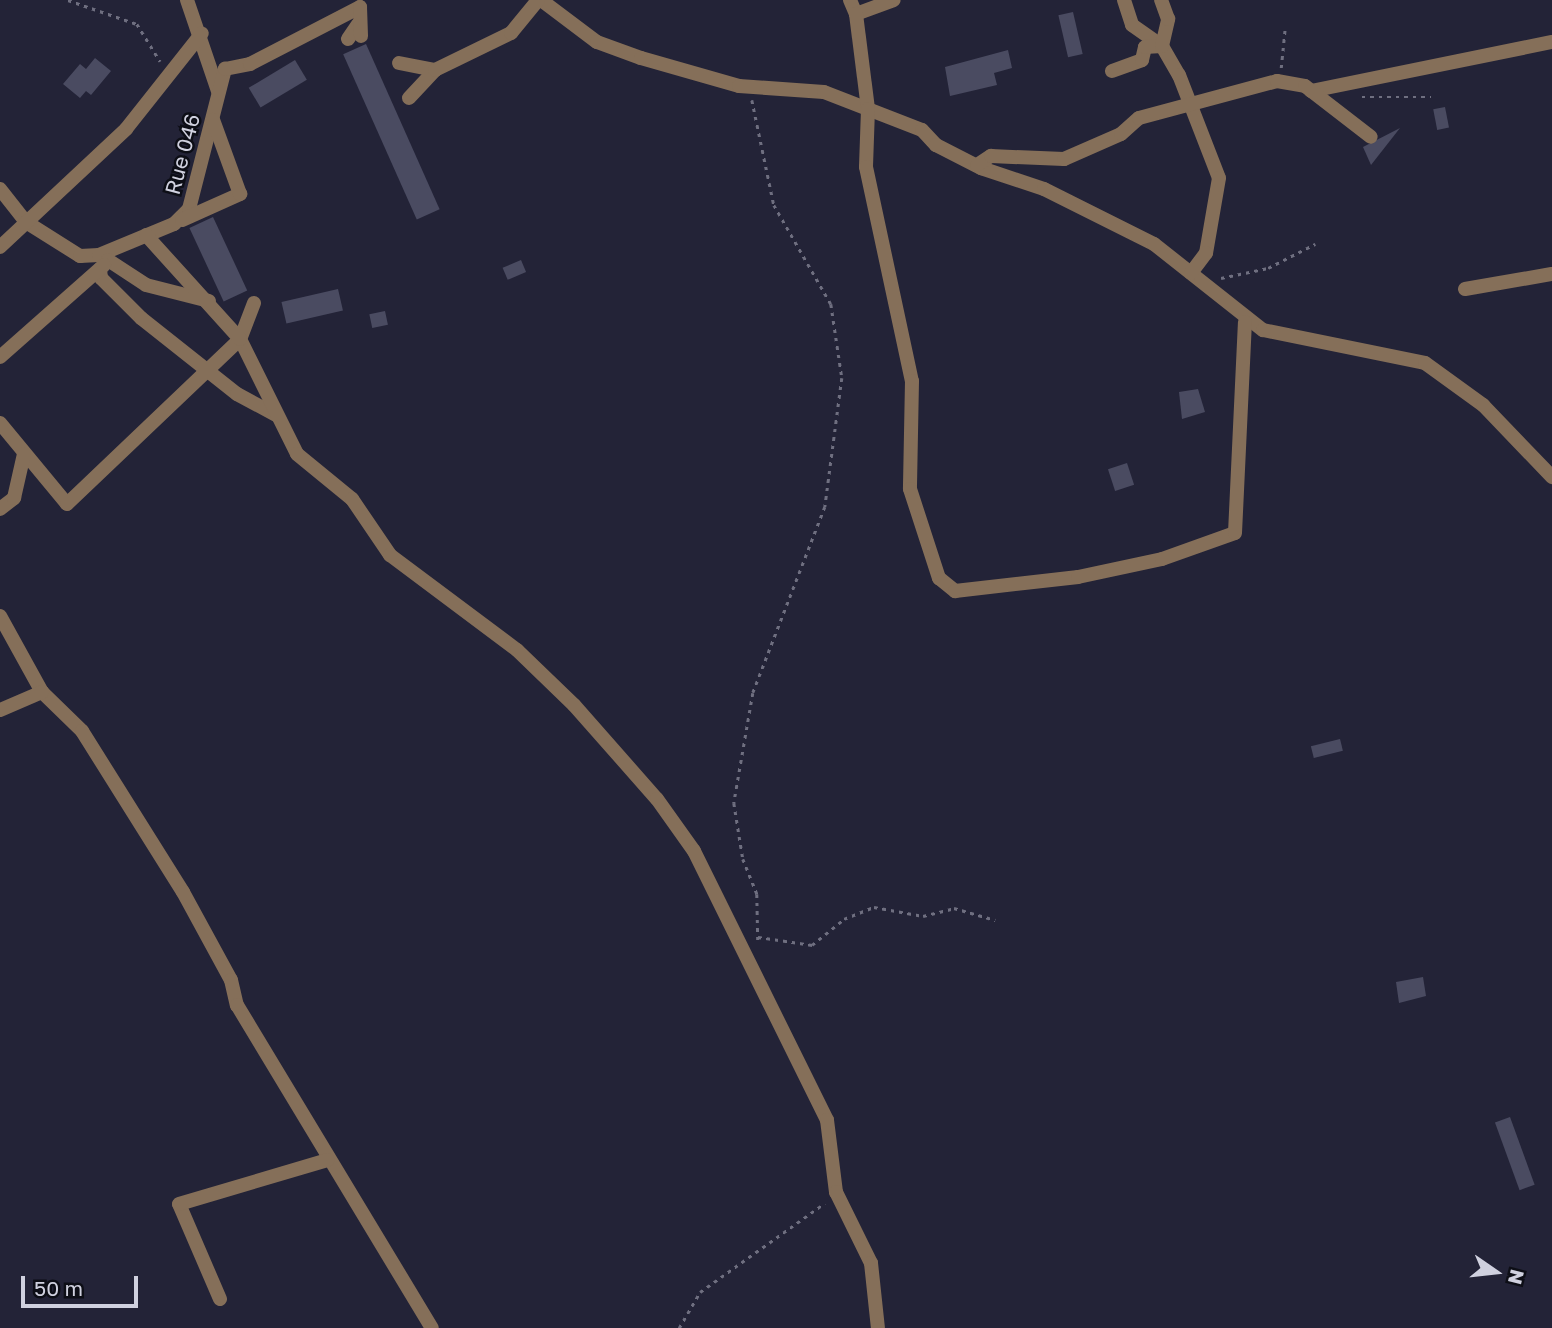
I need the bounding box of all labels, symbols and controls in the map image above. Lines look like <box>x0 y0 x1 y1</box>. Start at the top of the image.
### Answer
street label: Rue 046 <box>159 111 205 197</box>
north arrow <box>1461 1237 1531 1307</box>
scale bar <box>24 1262 142 1306</box>
text: N <box>1504 1267 1530 1287</box>
text: 50 m <box>34 1275 83 1301</box>

